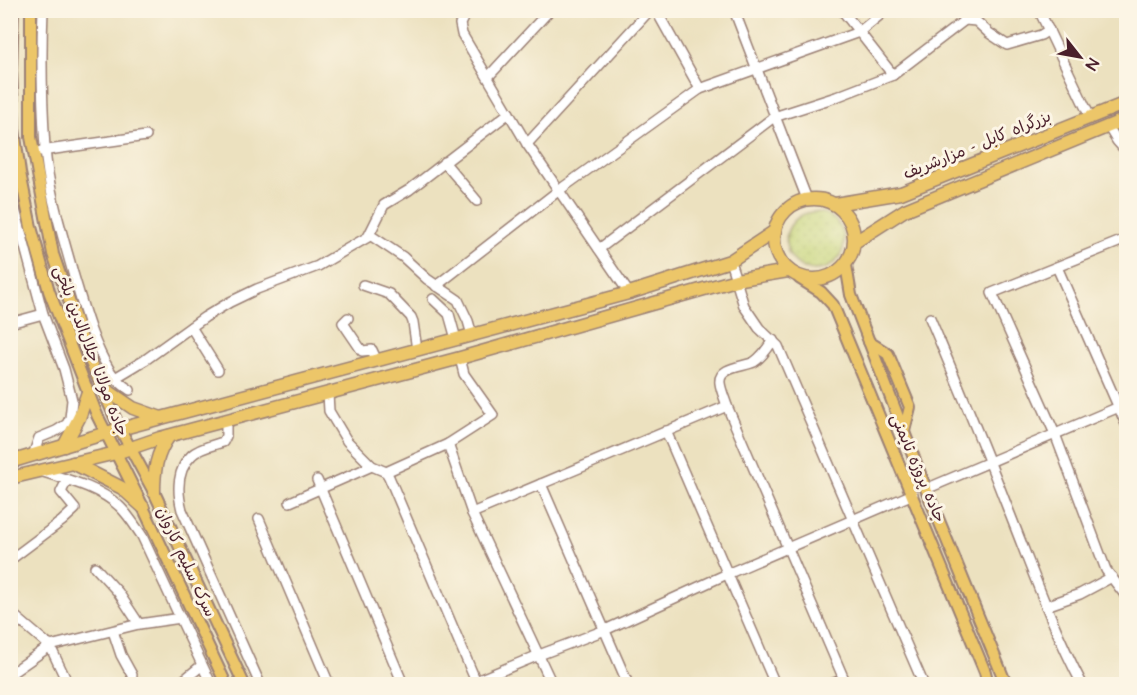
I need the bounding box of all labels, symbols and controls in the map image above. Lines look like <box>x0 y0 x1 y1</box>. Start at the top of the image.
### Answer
north arrow <box>1050 27 1110 87</box>
text: N <box>1080 54 1104 74</box>
street label: بزرگراه کابل - مزارشریف <box>900 105 1054 185</box>
street label: جاده مولانا جلال‌الدین بلخی <box>48 263 134 439</box>
street label: جاده پروژه تایمنی <box>885 410 951 526</box>
street label: سرک سلیم کاروان <box>150 503 221 621</box>

